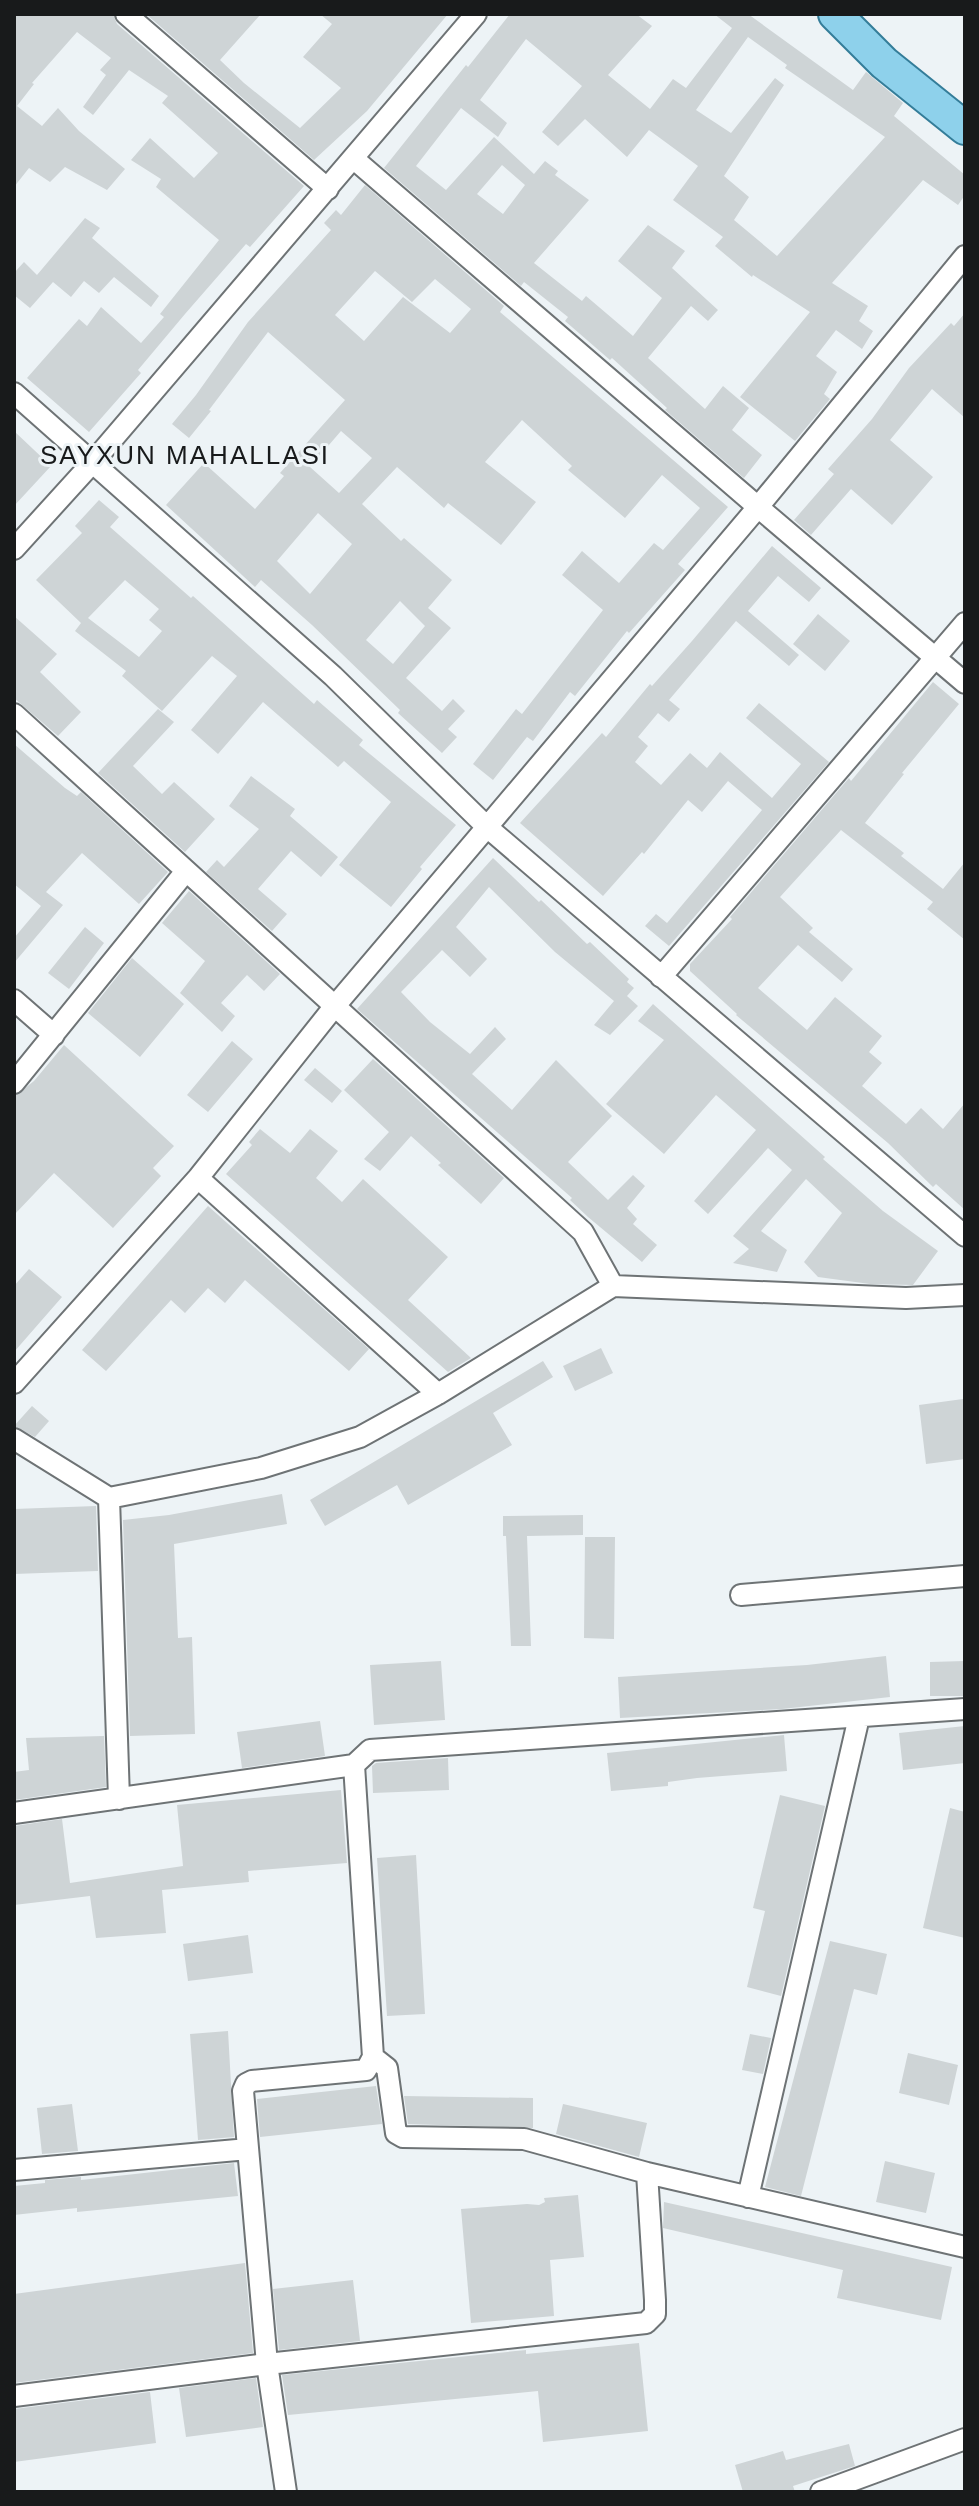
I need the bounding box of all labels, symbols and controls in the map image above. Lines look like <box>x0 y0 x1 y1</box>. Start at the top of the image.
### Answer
district label: SAYXUN MAHALLASI <box>40 440 330 470</box>

